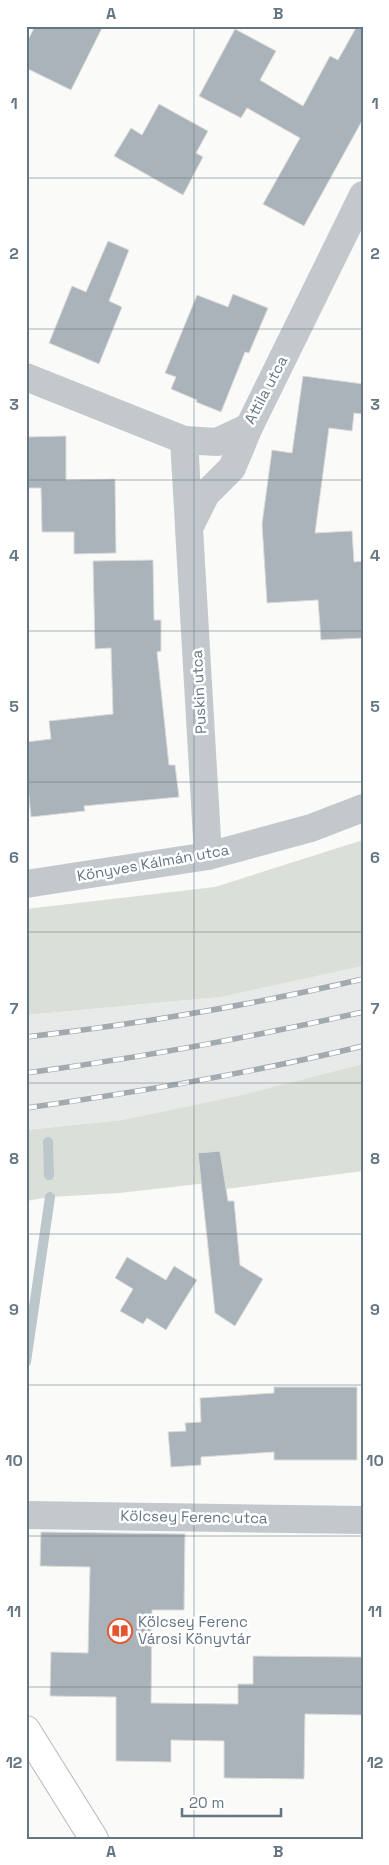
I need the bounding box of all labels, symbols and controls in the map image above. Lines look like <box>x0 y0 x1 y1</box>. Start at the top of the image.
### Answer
text: A <box>106 3 116 24</box>
text: B <box>273 3 283 24</box>
text: 1 <box>10 93 18 114</box>
text: 1 <box>371 93 379 114</box>
text: 2 <box>9 243 19 264</box>
text: 2 <box>370 243 380 264</box>
street label: Attila utca <box>240 352 292 427</box>
text: 3 <box>9 394 19 415</box>
text: 3 <box>370 394 380 415</box>
text: 4 <box>9 545 19 566</box>
text: 4 <box>370 545 380 566</box>
street label: Puskin utca <box>187 649 210 735</box>
text: 5 <box>9 696 19 717</box>
text: 5 <box>370 696 380 717</box>
street label: Könyves Kálmán utca <box>75 840 231 885</box>
text: 6 <box>9 847 19 868</box>
text: 6 <box>370 847 380 868</box>
text: 7 <box>10 998 19 1019</box>
text: 7 <box>371 998 380 1019</box>
text: 8 <box>9 1148 19 1169</box>
text: 8 <box>370 1148 380 1169</box>
text: 9 <box>9 1299 19 1320</box>
text: 9 <box>370 1299 380 1320</box>
text: 10 <box>5 1450 23 1471</box>
text: 10 <box>366 1450 384 1471</box>
street label: Kölcsey Ferenc utca <box>120 1506 268 1527</box>
text: 11 <box>7 1601 21 1622</box>
text: 11 <box>368 1601 382 1622</box>
place label: Kölcsey Ferenc Városi Könyvtár <box>138 1612 251 1648</box>
library icon: Kölcsey Ferenc Városi Könyvtár <box>107 1618 133 1644</box>
text: 12 <box>6 1752 22 1773</box>
text: 12 <box>367 1752 383 1773</box>
scale bar <box>182 1785 280 1817</box>
text: 20 m <box>189 1793 224 1812</box>
text: A <box>106 1841 116 1862</box>
text: B <box>273 1841 283 1862</box>

